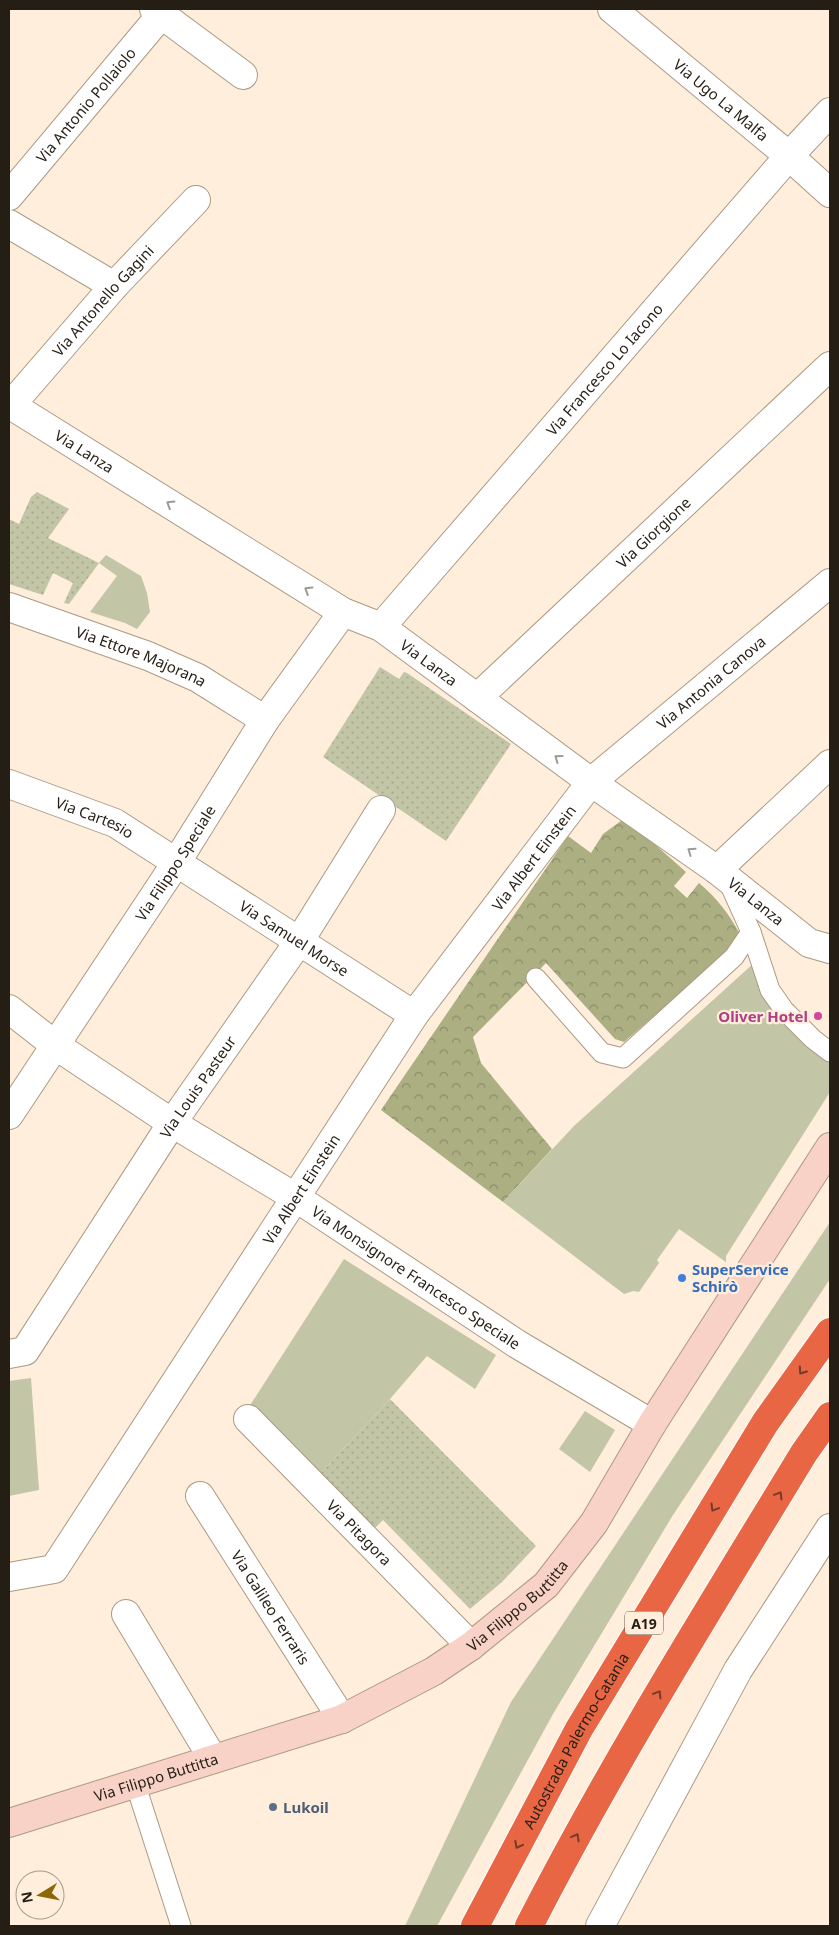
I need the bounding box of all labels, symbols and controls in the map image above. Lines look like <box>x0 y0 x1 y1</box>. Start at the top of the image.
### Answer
street label: Via Antonio Pollaiolo <box>31 43 140 167</box>
street label: Via Ugo La Malfa <box>669 54 773 145</box>
street label: Via Antonello Gagini <box>48 241 158 360</box>
street label: Via Francesco Lo Iacono <box>541 299 667 440</box>
street label: Via Lanza <box>51 425 118 477</box>
street label: Via Giorgione <box>612 492 695 572</box>
one-way arrow <box>167 501 176 510</box>
one-way arrow <box>304 587 314 596</box>
street label: Via Ettore Majorana <box>73 621 210 691</box>
street label: Via Antonia Canova <box>652 631 770 733</box>
street label: Via Lanza <box>396 635 462 690</box>
one-way arrow <box>554 755 564 764</box>
street label: Via Cartesio <box>53 792 138 843</box>
street label: Via Filippo Speciale <box>131 801 220 925</box>
street label: Via Albert Einstein <box>487 801 580 915</box>
one-way arrow <box>687 848 696 858</box>
street label: Via Lanza <box>724 873 788 929</box>
street label: Via Samuel Morse <box>236 896 353 981</box>
place label: Oliver Hotel <box>718 1006 808 1026</box>
marker: Oliver Hotel <box>812 1010 824 1022</box>
street label: Via Louis Pasteur <box>155 1031 240 1142</box>
street label: Via Albert Einstein <box>258 1130 344 1248</box>
street label: Via Monsignore Francesco Speciale <box>308 1201 524 1354</box>
place label: SuperService Schirò <box>692 1259 789 1296</box>
marker: SuperService Schirò <box>676 1272 688 1284</box>
one-way arrow <box>799 1365 808 1375</box>
one-way arrow <box>772 1491 782 1500</box>
street label: Via Pitagora <box>323 1495 396 1570</box>
one-way arrow <box>710 1502 720 1511</box>
street label: Via Galileo Ferraris <box>227 1546 315 1668</box>
street label: Via Filippo Buttitta <box>462 1555 572 1656</box>
road number: A19 <box>625 1612 663 1635</box>
street label: Autostrada Palermo-Catania <box>518 1649 633 1832</box>
one-way arrow <box>652 1690 662 1699</box>
street label: Via Filippo Buttitta <box>91 1748 221 1806</box>
place label: Lukoil <box>283 1797 329 1817</box>
marker: Lukoil <box>267 1801 279 1813</box>
one-way arrow <box>570 1833 580 1842</box>
one-way arrow <box>514 1840 524 1849</box>
north arrow <box>15 1870 65 1920</box>
text: N <box>16 1890 37 1905</box>

